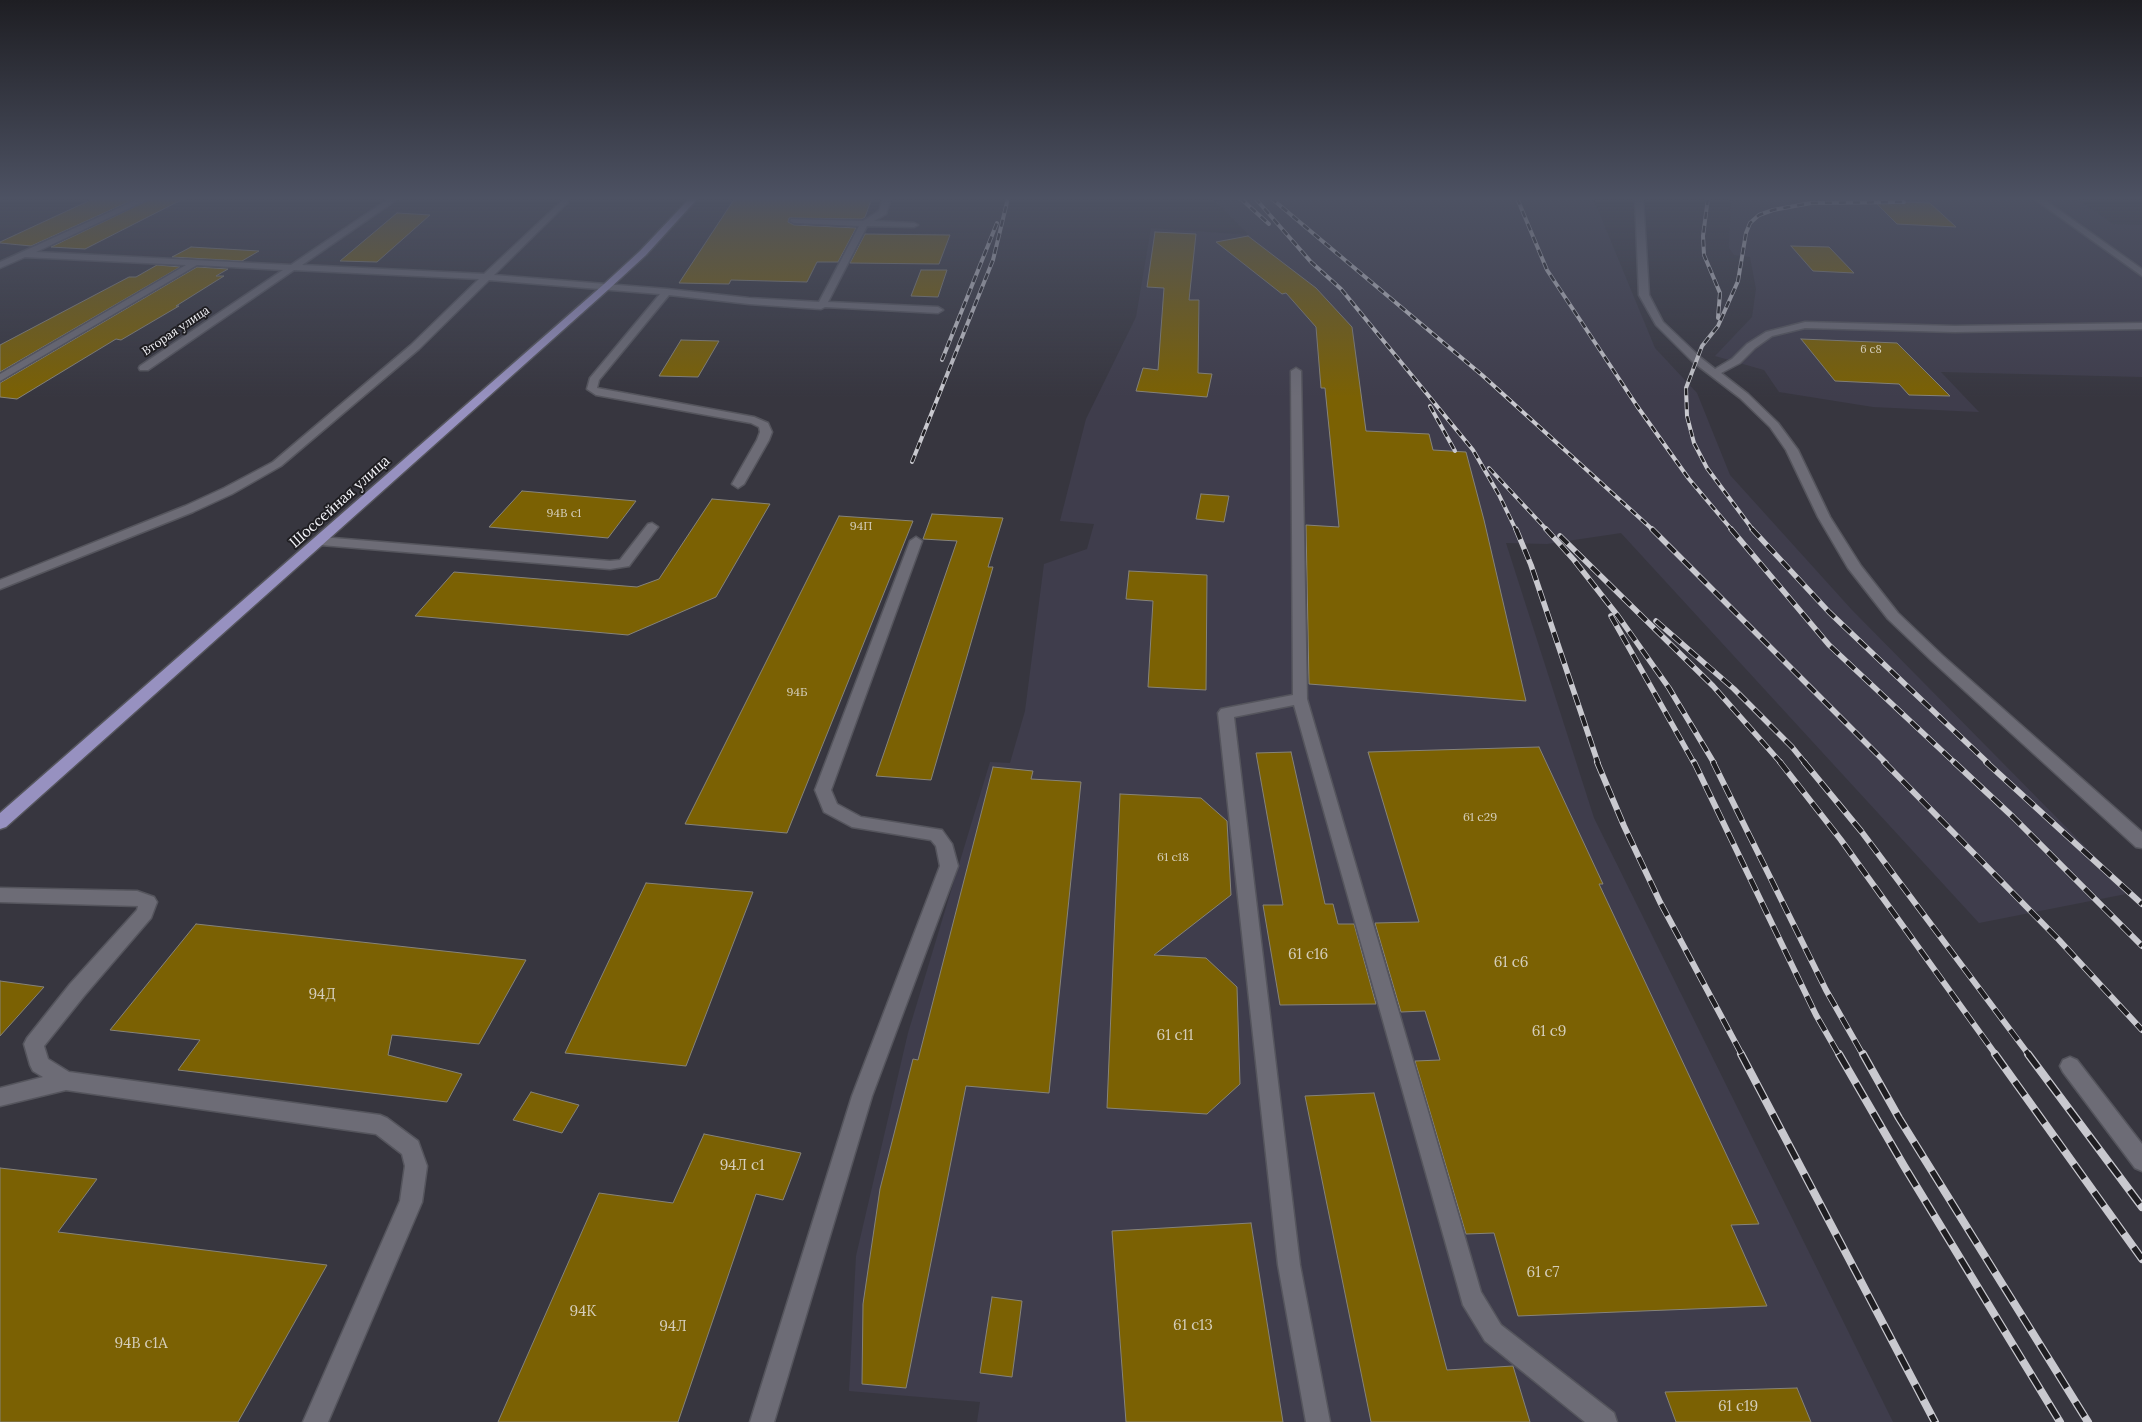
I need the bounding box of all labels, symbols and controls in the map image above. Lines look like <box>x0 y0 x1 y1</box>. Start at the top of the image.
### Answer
street label: Вторая улица <box>140 303 212 359</box>
house number: 6 с8 <box>1860 343 1882 357</box>
street label: Шоссейная улица <box>286 452 394 552</box>
house number: 94В с1 <box>547 507 581 521</box>
house number: 94П <box>850 520 872 534</box>
house number: 94Б <box>787 686 807 700</box>
house number: 61 с29 <box>1463 811 1497 825</box>
house number: 61 с18 <box>1157 851 1189 865</box>
house number: 61 с16 <box>1288 946 1328 964</box>
house number: 61 с6 <box>1494 954 1528 972</box>
house number: 94Д <box>308 986 336 1004</box>
house number: 61 с9 <box>1532 1023 1566 1041</box>
house number: 61 с11 <box>1157 1027 1193 1045</box>
house number: 94Л с1 <box>720 1157 764 1175</box>
house number: 61 с7 <box>1527 1264 1559 1282</box>
house number: 94К <box>569 1303 597 1321</box>
house number: 61 с13 <box>1173 1317 1213 1335</box>
house number: 94Л <box>659 1318 687 1336</box>
house number: 94В с1А <box>114 1335 168 1353</box>
house number: 61 с19 <box>1718 1398 1758 1416</box>

